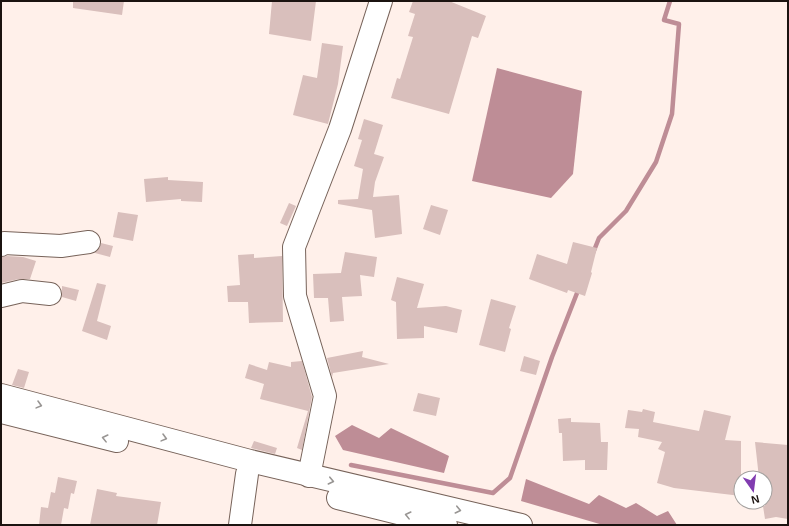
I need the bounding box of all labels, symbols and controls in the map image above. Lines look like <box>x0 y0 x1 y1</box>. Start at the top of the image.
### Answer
one-way arrow <box>35 400 42 409</box>
one-way arrow <box>161 433 168 442</box>
one-way arrow <box>102 435 109 443</box>
north arrow <box>733 470 773 510</box>
one-way arrow <box>328 476 334 484</box>
text: N <box>750 493 761 506</box>
one-way arrow <box>454 506 461 514</box>
one-way arrow <box>405 512 411 520</box>

